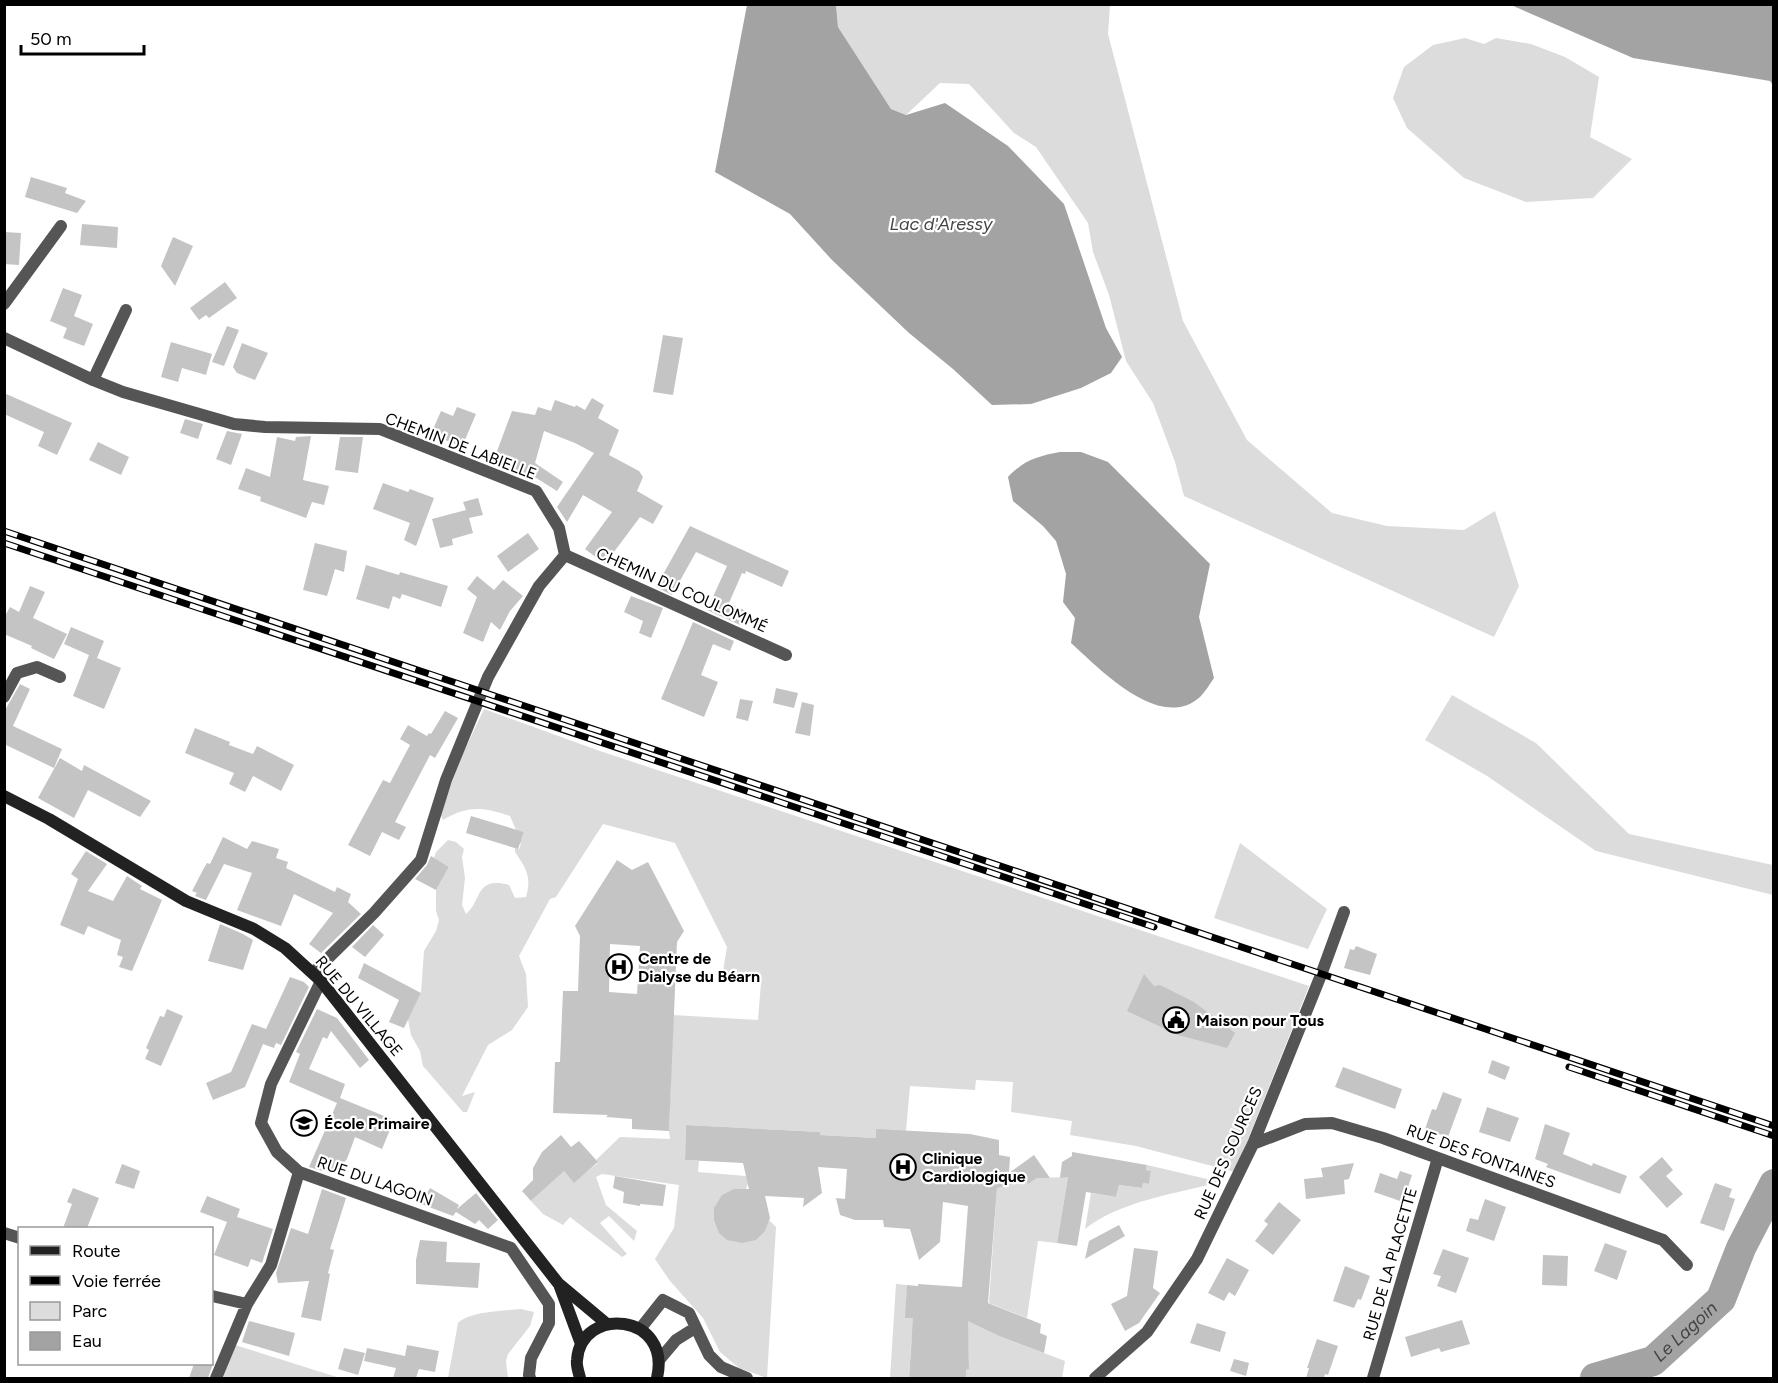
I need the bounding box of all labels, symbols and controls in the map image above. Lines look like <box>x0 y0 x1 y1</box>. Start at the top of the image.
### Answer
scale bar <box>21 18 144 56</box>
text: 50 m <box>30 28 72 50</box>
water label: Lac d'Aressy <box>890 213 994 235</box>
street label: CHEMIN DE LABIELLE <box>383 408 539 484</box>
street label: CHEMIN DU COULOMMÉ <box>593 544 771 636</box>
place label: Centre de Dialyse du Béarn <box>638 949 760 986</box>
street label: RUE DU VILLAGE <box>311 952 407 1060</box>
hospital icon: Centre de Dialyse du Béarn <box>604 952 634 982</box>
public building icon: Maison pour Tous <box>1161 1005 1191 1035</box>
place label: Maison pour Tous <box>1196 1011 1325 1030</box>
street label: RUE DES SOURCES <box>1190 1083 1266 1222</box>
school or university icon: École Primaire <box>289 1108 319 1138</box>
place label: École Primaire <box>324 1114 430 1133</box>
street label: RUE DES FONTAINES <box>1404 1120 1558 1192</box>
place label: Clinique Cardiologique <box>922 1149 1026 1186</box>
street label: RUE DU LAGOIN <box>315 1152 435 1210</box>
hospital icon: Clinique Cardiologique <box>888 1152 918 1182</box>
street label: RUE DE LA PLACETTE <box>1359 1185 1421 1343</box>
legend <box>18 1227 213 1365</box>
text: Route <box>72 1240 121 1262</box>
text: Voie ferrée <box>72 1270 161 1292</box>
water label: Le Lagoin <box>1649 1297 1722 1366</box>
text: Parc <box>72 1300 108 1322</box>
text: Eau <box>72 1330 102 1352</box>

